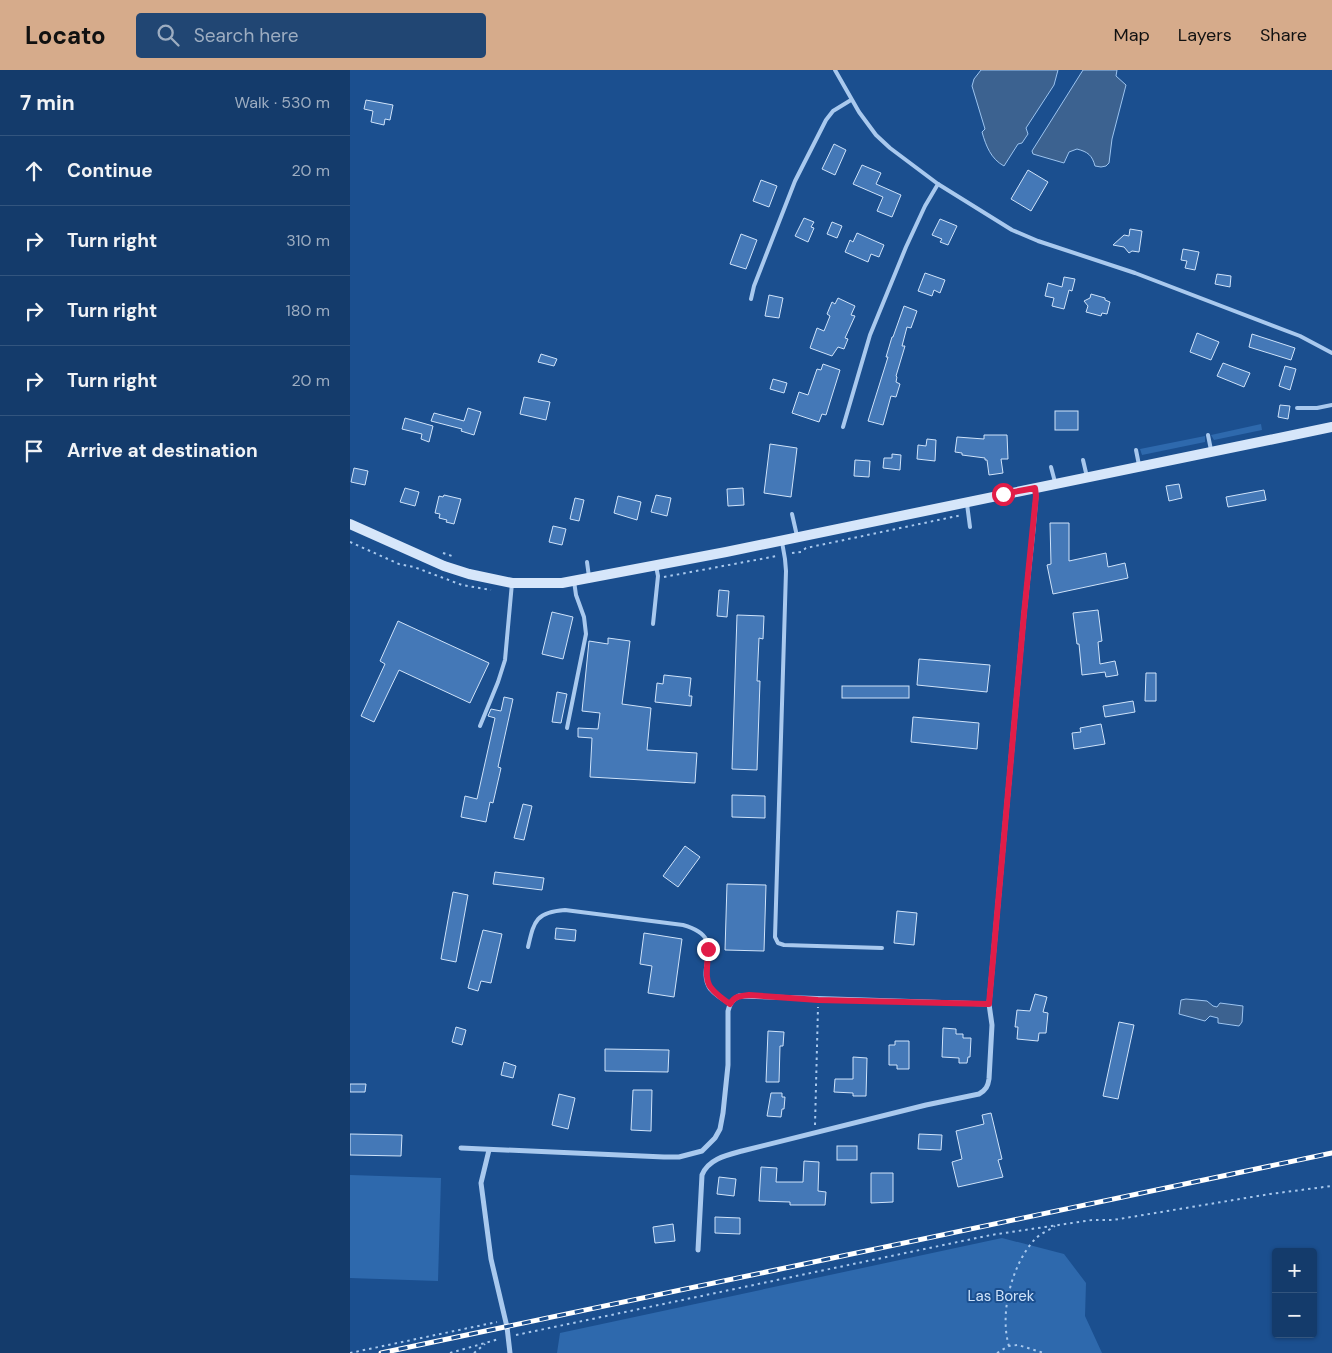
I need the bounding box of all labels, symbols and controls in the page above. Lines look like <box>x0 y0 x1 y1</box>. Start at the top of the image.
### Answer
search box <box>136 13 486 58</box>
text: Locato <box>25 20 106 51</box>
icon: search <box>154 21 182 49</box>
text: Search here <box>194 23 299 48</box>
text: Map <box>1114 23 1150 47</box>
text: Layers <box>1178 23 1232 47</box>
text: Share <box>1260 23 1307 47</box>
text: 7 min <box>20 89 75 117</box>
text: Walk · 530 m <box>235 92 330 113</box>
icon: ahead <box>20 157 48 185</box>
text: Continue <box>67 158 153 183</box>
text: 20 m <box>291 160 330 181</box>
icon: right <box>20 227 48 255</box>
text: Turn right <box>67 228 157 253</box>
text: 310 m <box>286 230 330 251</box>
icon: right <box>20 297 48 325</box>
text: Turn right <box>67 298 157 323</box>
text: 180 m <box>286 300 330 321</box>
icon: right <box>20 367 48 395</box>
text: Turn right <box>67 368 157 393</box>
text: 20 m <box>291 370 330 391</box>
icon: arrive <box>20 437 48 465</box>
text: Arrive at destination <box>67 438 258 463</box>
route start <box>992 483 1015 506</box>
route end <box>697 938 720 961</box>
map controls <box>1272 1248 1317 1338</box>
button: + <box>1272 1248 1317 1293</box>
park label: Las Borek <box>968 1286 1035 1306</box>
button: − <box>1272 1293 1317 1338</box>

